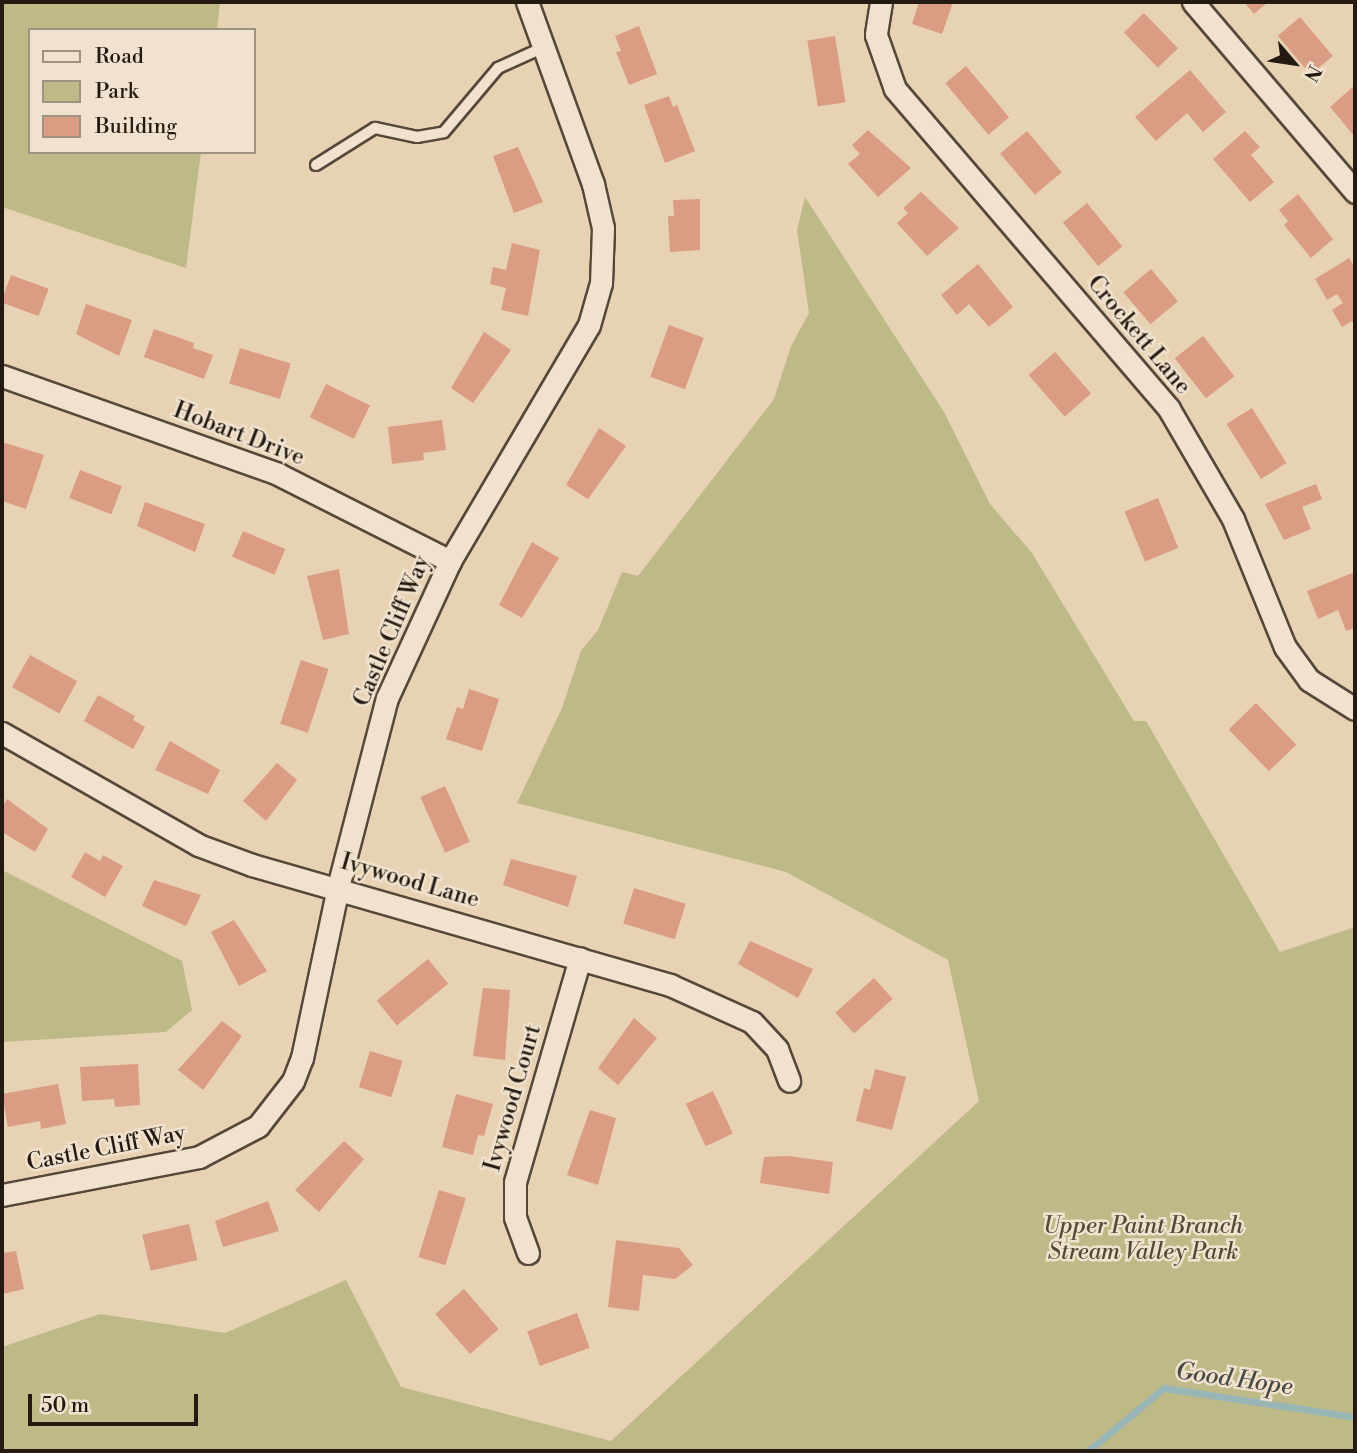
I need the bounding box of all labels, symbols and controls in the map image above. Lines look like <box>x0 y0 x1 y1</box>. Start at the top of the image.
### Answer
legend <box>28 28 256 154</box>
north arrow <box>1259 28 1329 98</box>
text: Road <box>95 44 144 70</box>
text: N <box>1298 61 1327 86</box>
text: Park <box>95 79 139 105</box>
text: Building <box>95 114 177 140</box>
street label: Crockett Lane <box>1081 270 1197 400</box>
street label: Hobart Drive <box>170 396 308 472</box>
street label: Castle Cliff Way <box>348 551 436 711</box>
street label: Ivywood Lane <box>338 848 482 914</box>
street label: Ivywood Court <box>479 1022 547 1174</box>
street label: Castle Cliff Way <box>24 1119 188 1177</box>
park label: Upper Paint Branch Stream Valley Park <box>1043 1212 1243 1266</box>
water label: Good Hope <box>1174 1358 1294 1402</box>
scale bar <box>32 1380 201 1424</box>
text: 50 m <box>41 1393 89 1419</box>

